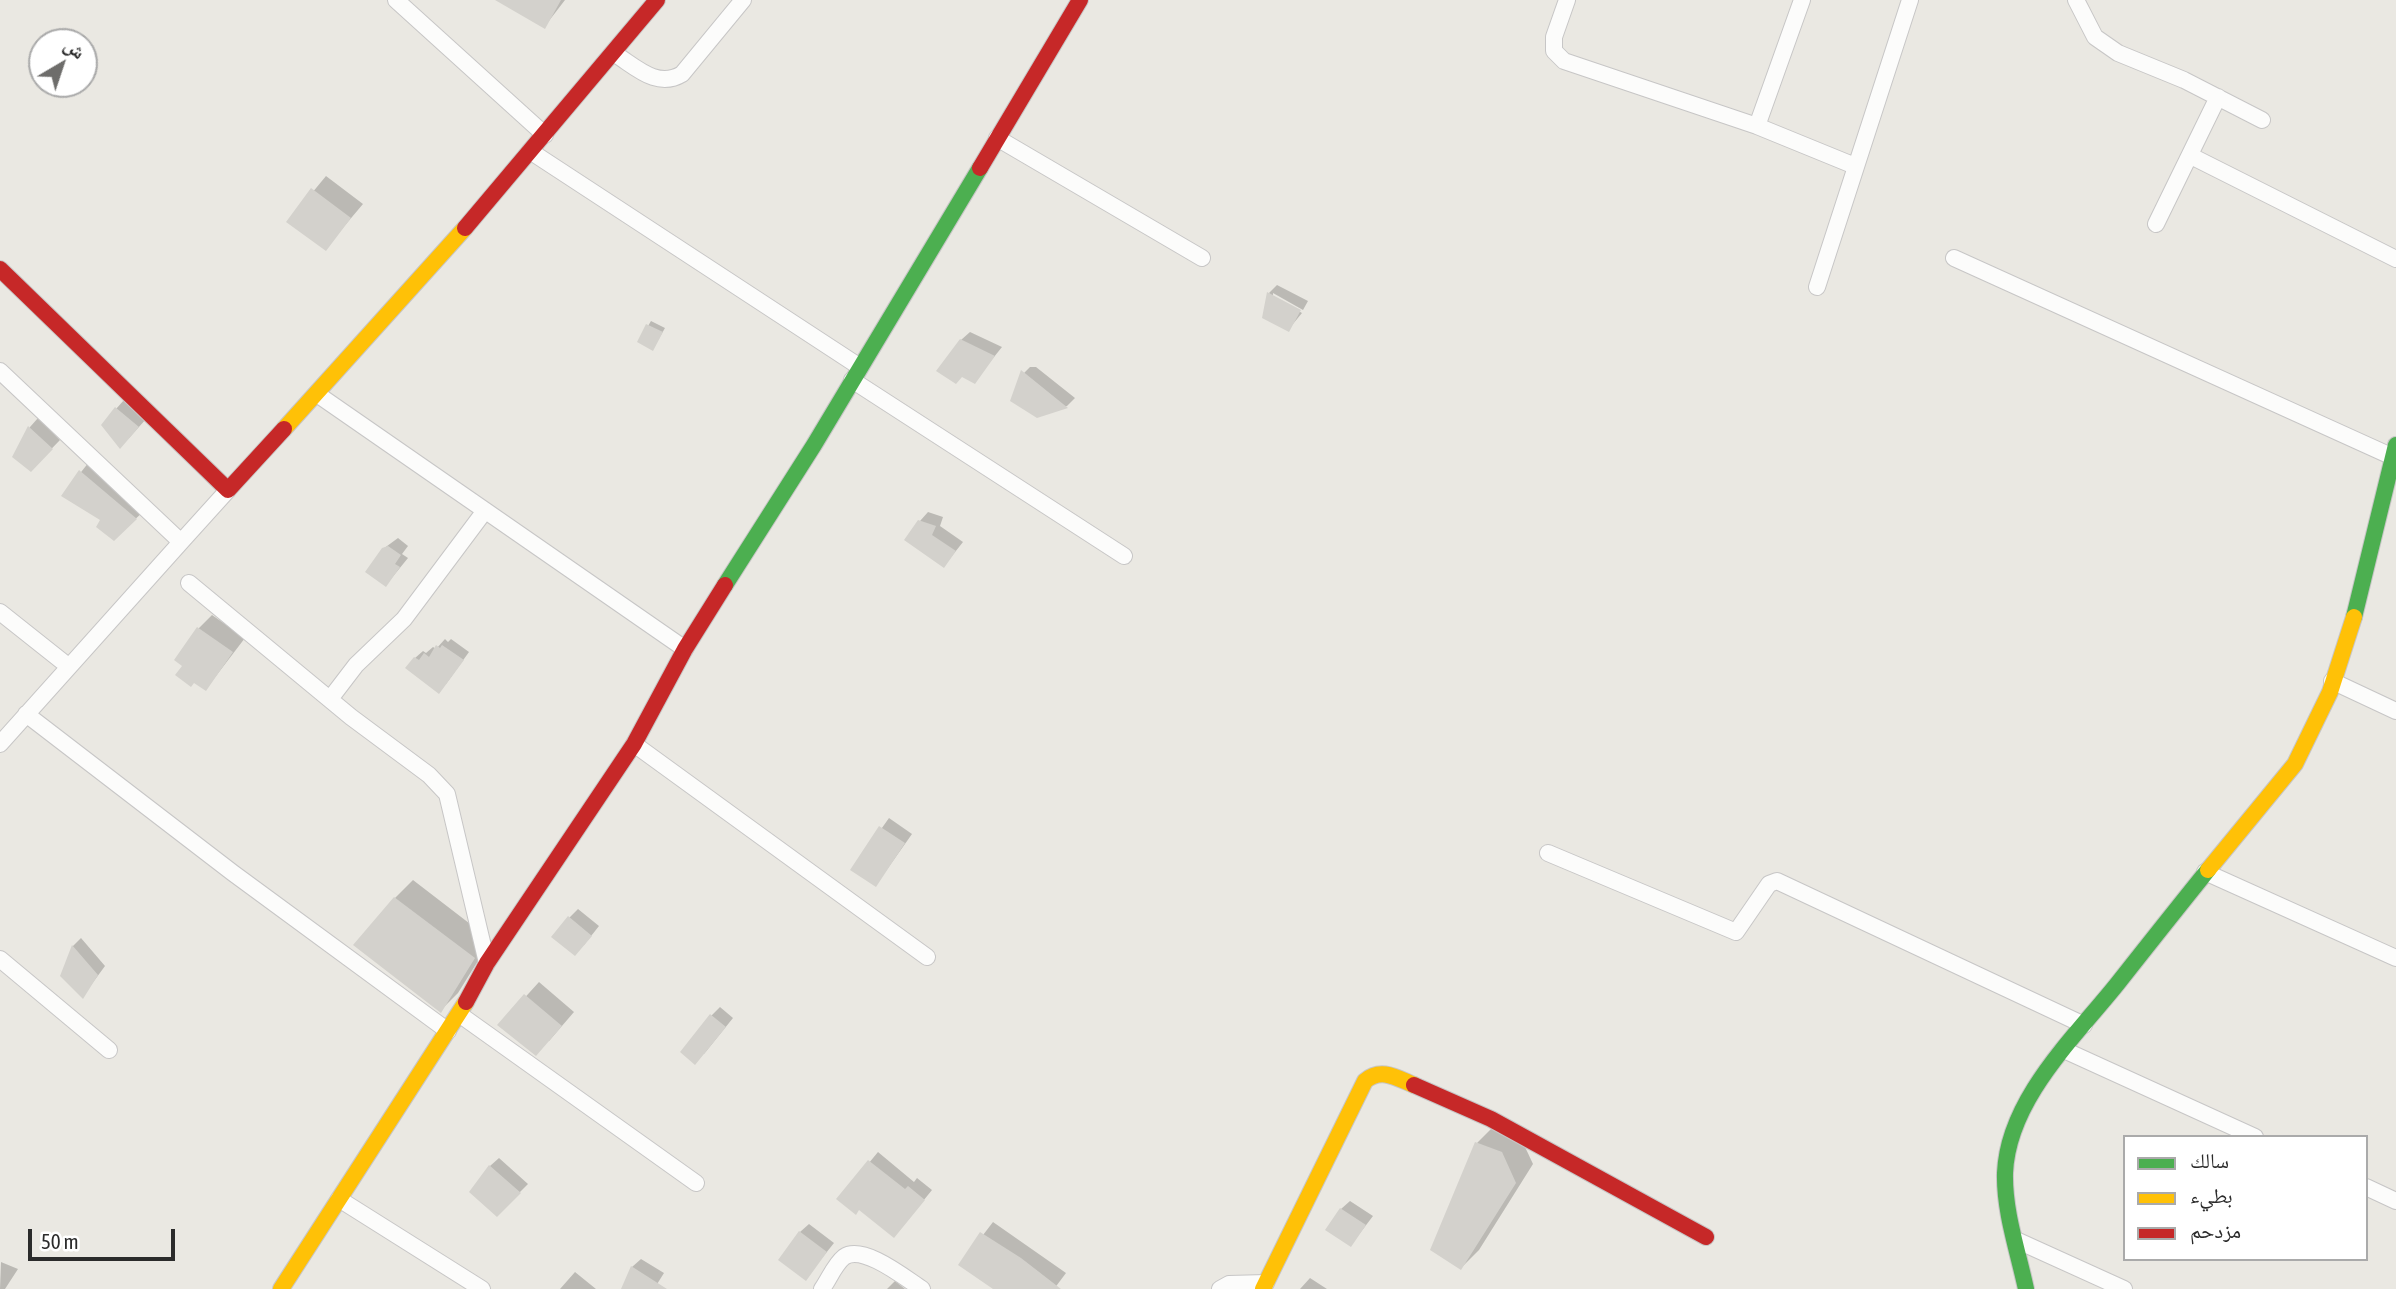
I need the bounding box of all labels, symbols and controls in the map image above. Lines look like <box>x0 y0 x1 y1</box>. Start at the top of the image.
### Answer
north arrow <box>28 28 98 98</box>
text: ش <box>60 33 90 63</box>
legend <box>2123 1135 2368 1261</box>
text: سالك <box>2190 1148 2229 1172</box>
text: بطيء <box>2190 1183 2233 1207</box>
scale bar <box>32 1216 178 1260</box>
text: مزدحم <box>2190 1218 2241 1242</box>
text: 50 m <box>41 1229 79 1253</box>

